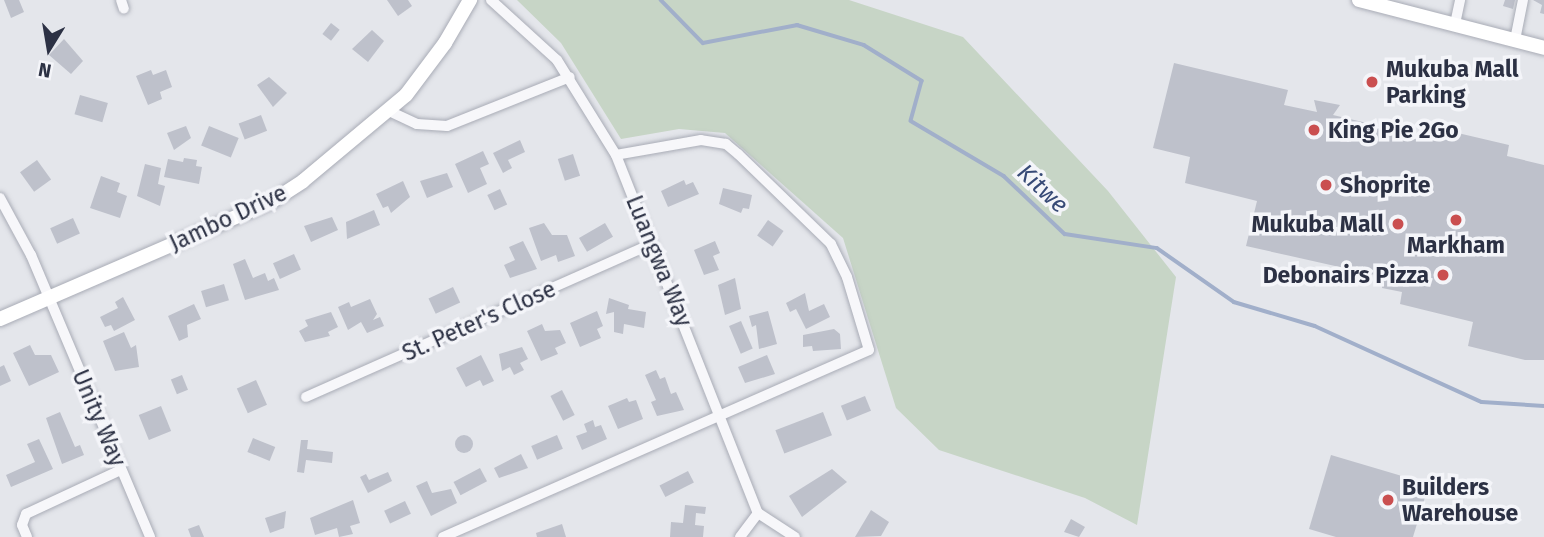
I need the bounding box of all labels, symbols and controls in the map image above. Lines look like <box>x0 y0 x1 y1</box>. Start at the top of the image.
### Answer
north arrow <box>14 14 84 84</box>
place label: Mukuba Mall Parking <box>1386 55 1519 109</box>
text: N <box>37 58 53 83</box>
marker: Mukuba Mall Parking <box>1364 74 1380 90</box>
place label: King Pie 2Go <box>1328 116 1459 144</box>
marker: King Pie 2Go <box>1306 122 1322 138</box>
water label: Kitwe <box>1011 158 1073 220</box>
place label: Shoprite <box>1340 171 1430 199</box>
marker: Shoprite <box>1318 177 1334 193</box>
street label: Jambo Drive <box>165 179 291 257</box>
street label: Luangwa Way <box>620 191 698 331</box>
place label: Mukuba Mall <box>1251 210 1384 238</box>
marker: Markham <box>1448 212 1464 228</box>
marker: Mukuba Mall <box>1390 216 1406 232</box>
place label: Markham <box>1407 231 1505 259</box>
place label: Debonairs Pizza <box>1263 261 1429 289</box>
marker: Debonairs Pizza <box>1435 267 1451 283</box>
street label: St. Peter's Close <box>398 275 560 367</box>
street label: Unity Way <box>66 365 132 471</box>
place label: Builders Warehouse <box>1402 473 1518 527</box>
marker: Builders Warehouse <box>1380 492 1396 508</box>

